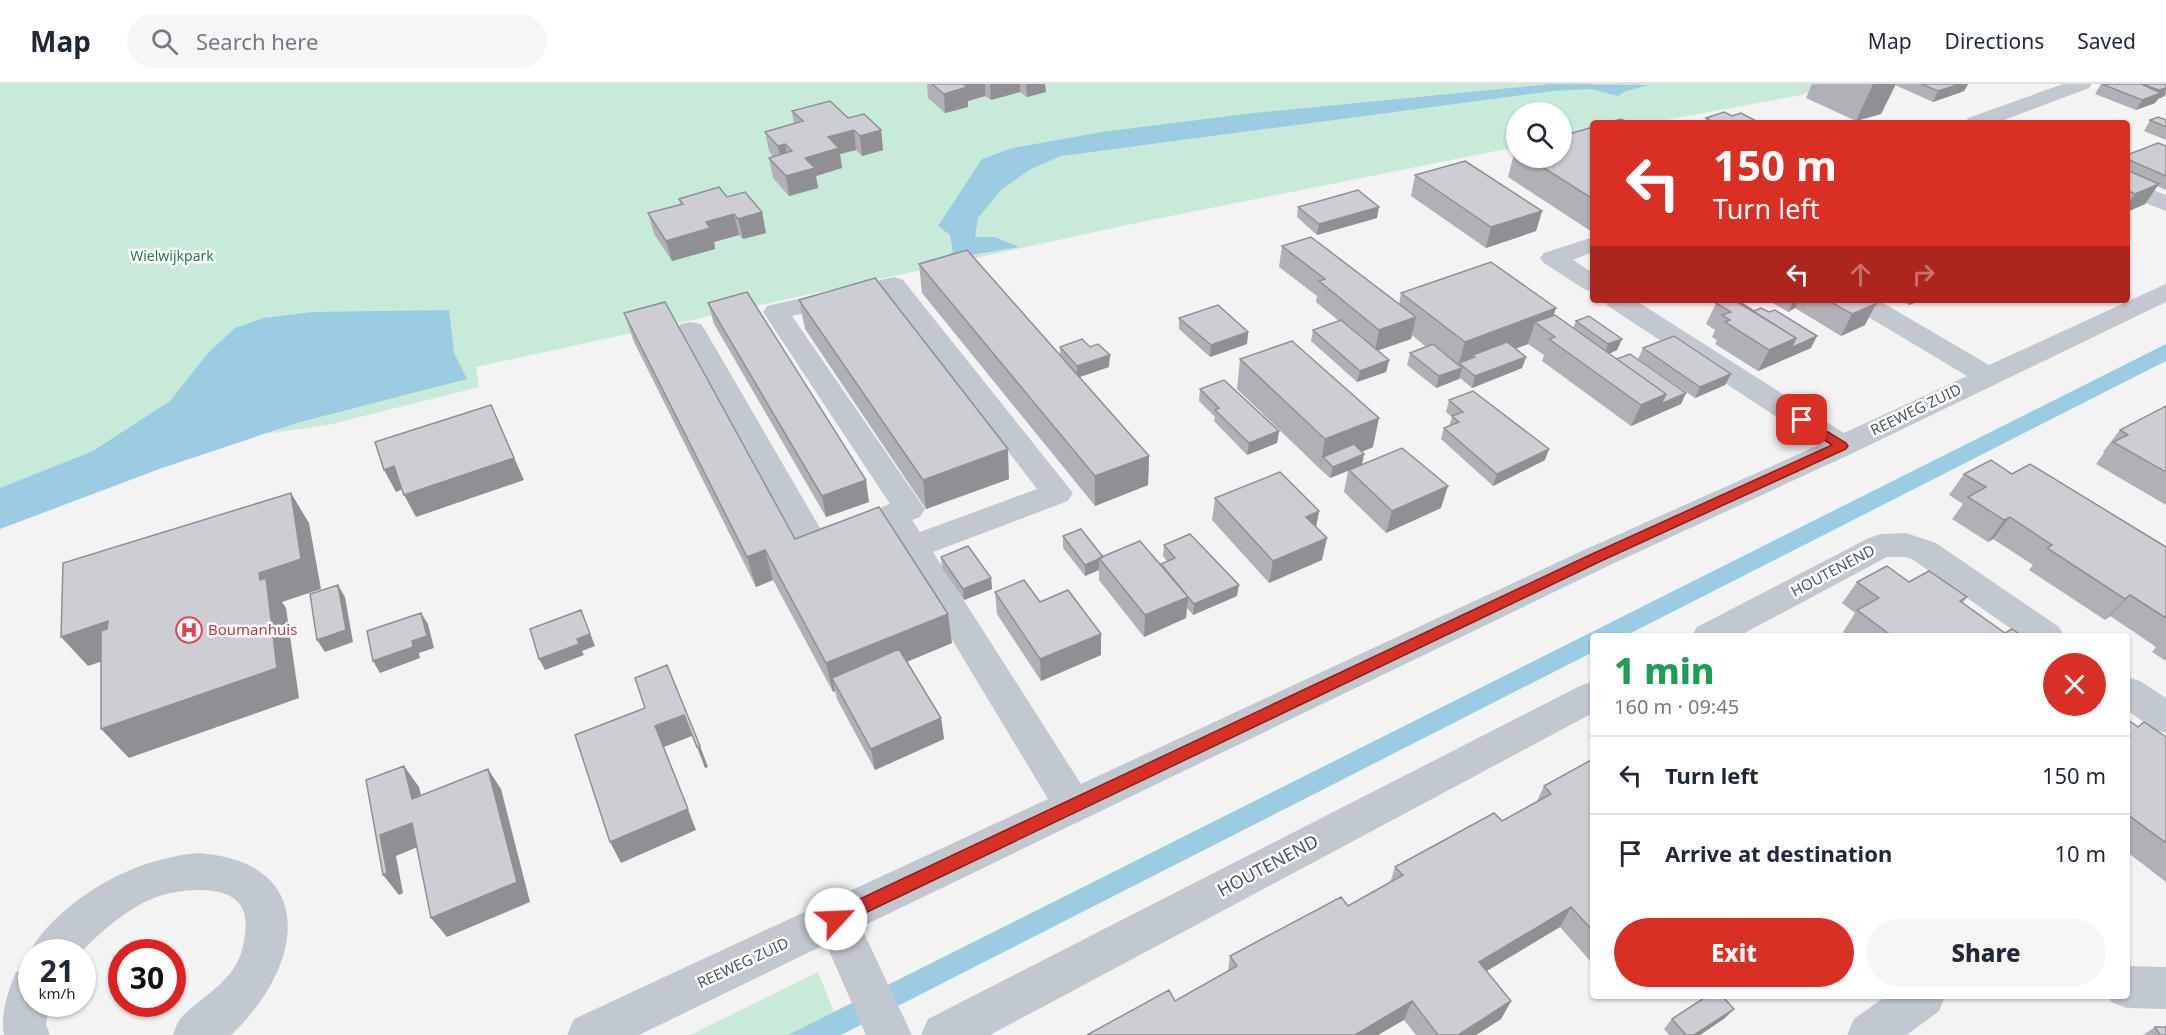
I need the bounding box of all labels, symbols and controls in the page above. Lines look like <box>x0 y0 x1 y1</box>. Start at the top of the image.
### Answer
search box <box>127 14 547 68</box>
text: Map <box>30 22 91 60</box>
icon: search <box>148 25 181 58</box>
text: Search here <box>196 26 318 56</box>
text: Map <box>1868 27 1912 55</box>
text: Directions <box>1945 27 2044 55</box>
text: Saved <box>2077 27 2136 55</box>
map controls <box>1506 102 1572 168</box>
button: search <box>1506 102 1572 168</box>
text: 150 m <box>1713 136 1837 193</box>
icon: left <box>1614 144 1692 222</box>
text: Turn left <box>1713 190 1819 227</box>
park label: Wielwijkpark <box>130 246 214 265</box>
icon: left <box>1781 258 1814 291</box>
icon: ahead <box>1844 258 1877 291</box>
icon: right <box>1907 258 1940 291</box>
street label: REEWEG ZUID <box>1867 378 1964 440</box>
pin <box>1776 394 1827 445</box>
icon: arrive <box>1785 403 1818 436</box>
street label: HOUTENEND <box>1787 540 1878 601</box>
hospital icon: Boumanhuis <box>174 615 204 645</box>
place label: Boumanhuis <box>208 619 297 639</box>
text: 1 min <box>1614 646 1715 695</box>
button: close <box>2043 653 2106 716</box>
text: 160 m · 09:45 <box>1614 693 1739 720</box>
icon: left <box>1614 759 1647 792</box>
text: Turn left <box>1665 760 1759 790</box>
text: 150 m <box>2042 760 2106 790</box>
street label: HOUTENEND <box>1213 828 1322 902</box>
icon: arrive <box>1614 837 1647 870</box>
text: Arrive at destination <box>1665 838 1892 868</box>
text: 10 m <box>2055 838 2106 868</box>
position arrow <box>804 887 868 951</box>
button: Exit <box>1614 918 1854 987</box>
button: Share <box>1866 918 2106 987</box>
street label: REEWEG ZUID <box>694 932 792 992</box>
speed limit sign: 30 <box>108 939 186 1017</box>
text: 21 <box>40 950 74 991</box>
text: km/h <box>39 983 75 1003</box>

